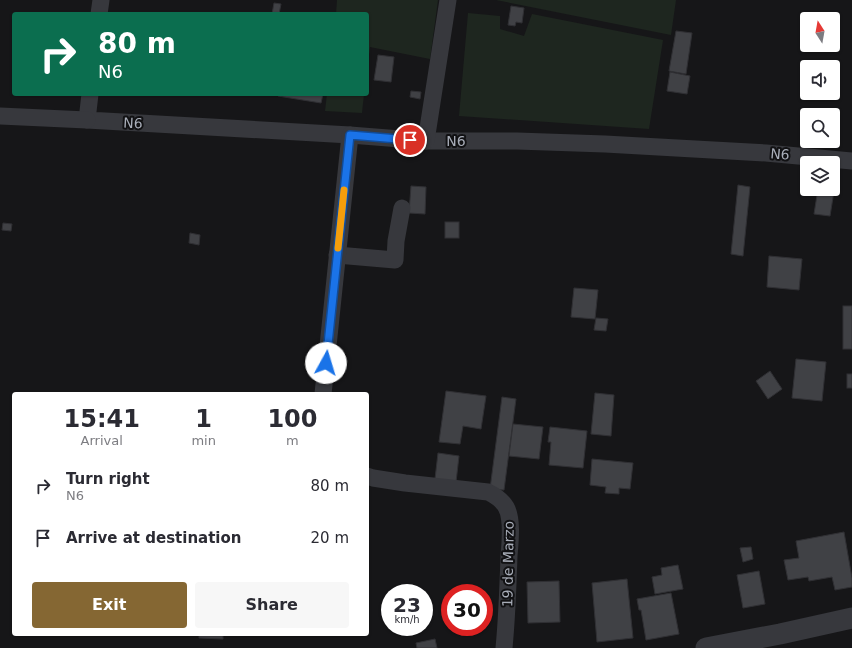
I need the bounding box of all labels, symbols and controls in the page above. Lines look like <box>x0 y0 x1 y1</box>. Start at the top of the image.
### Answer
north arrow <box>800 12 840 52</box>
map controls <box>800 12 840 196</box>
text: 80 m <box>98 27 176 60</box>
icon: right <box>32 28 84 80</box>
button: sound <box>800 60 840 100</box>
text: N6 <box>98 61 123 82</box>
button: search <box>800 108 840 148</box>
street label: N6 <box>123 115 143 132</box>
pin <box>393 123 427 157</box>
icon: arrive <box>399 129 421 151</box>
street label: N6 <box>446 133 466 149</box>
street label: N6 <box>770 145 790 163</box>
button: layers <box>800 156 840 196</box>
position arrow <box>305 342 347 384</box>
text: 15:41 <box>63 405 140 433</box>
text: 1 <box>195 405 212 433</box>
text: 100 <box>267 405 317 433</box>
text: Arrival <box>81 433 123 448</box>
text: min <box>191 433 216 448</box>
text: m <box>286 433 299 448</box>
text: Turn right <box>66 470 150 488</box>
icon: right <box>32 475 54 497</box>
text: 80 m <box>311 477 349 495</box>
text: N6 <box>66 488 84 503</box>
street label: 19 de Marzo <box>499 521 517 607</box>
icon: arrive <box>32 527 54 549</box>
text: Arrive at destination <box>66 529 241 547</box>
text: 20 m <box>311 529 349 547</box>
button: Exit <box>32 582 187 628</box>
button: Share <box>195 582 349 628</box>
speed limit sign: 30 <box>441 584 493 636</box>
text: 23 <box>393 593 421 617</box>
text: km/h <box>394 614 420 625</box>

